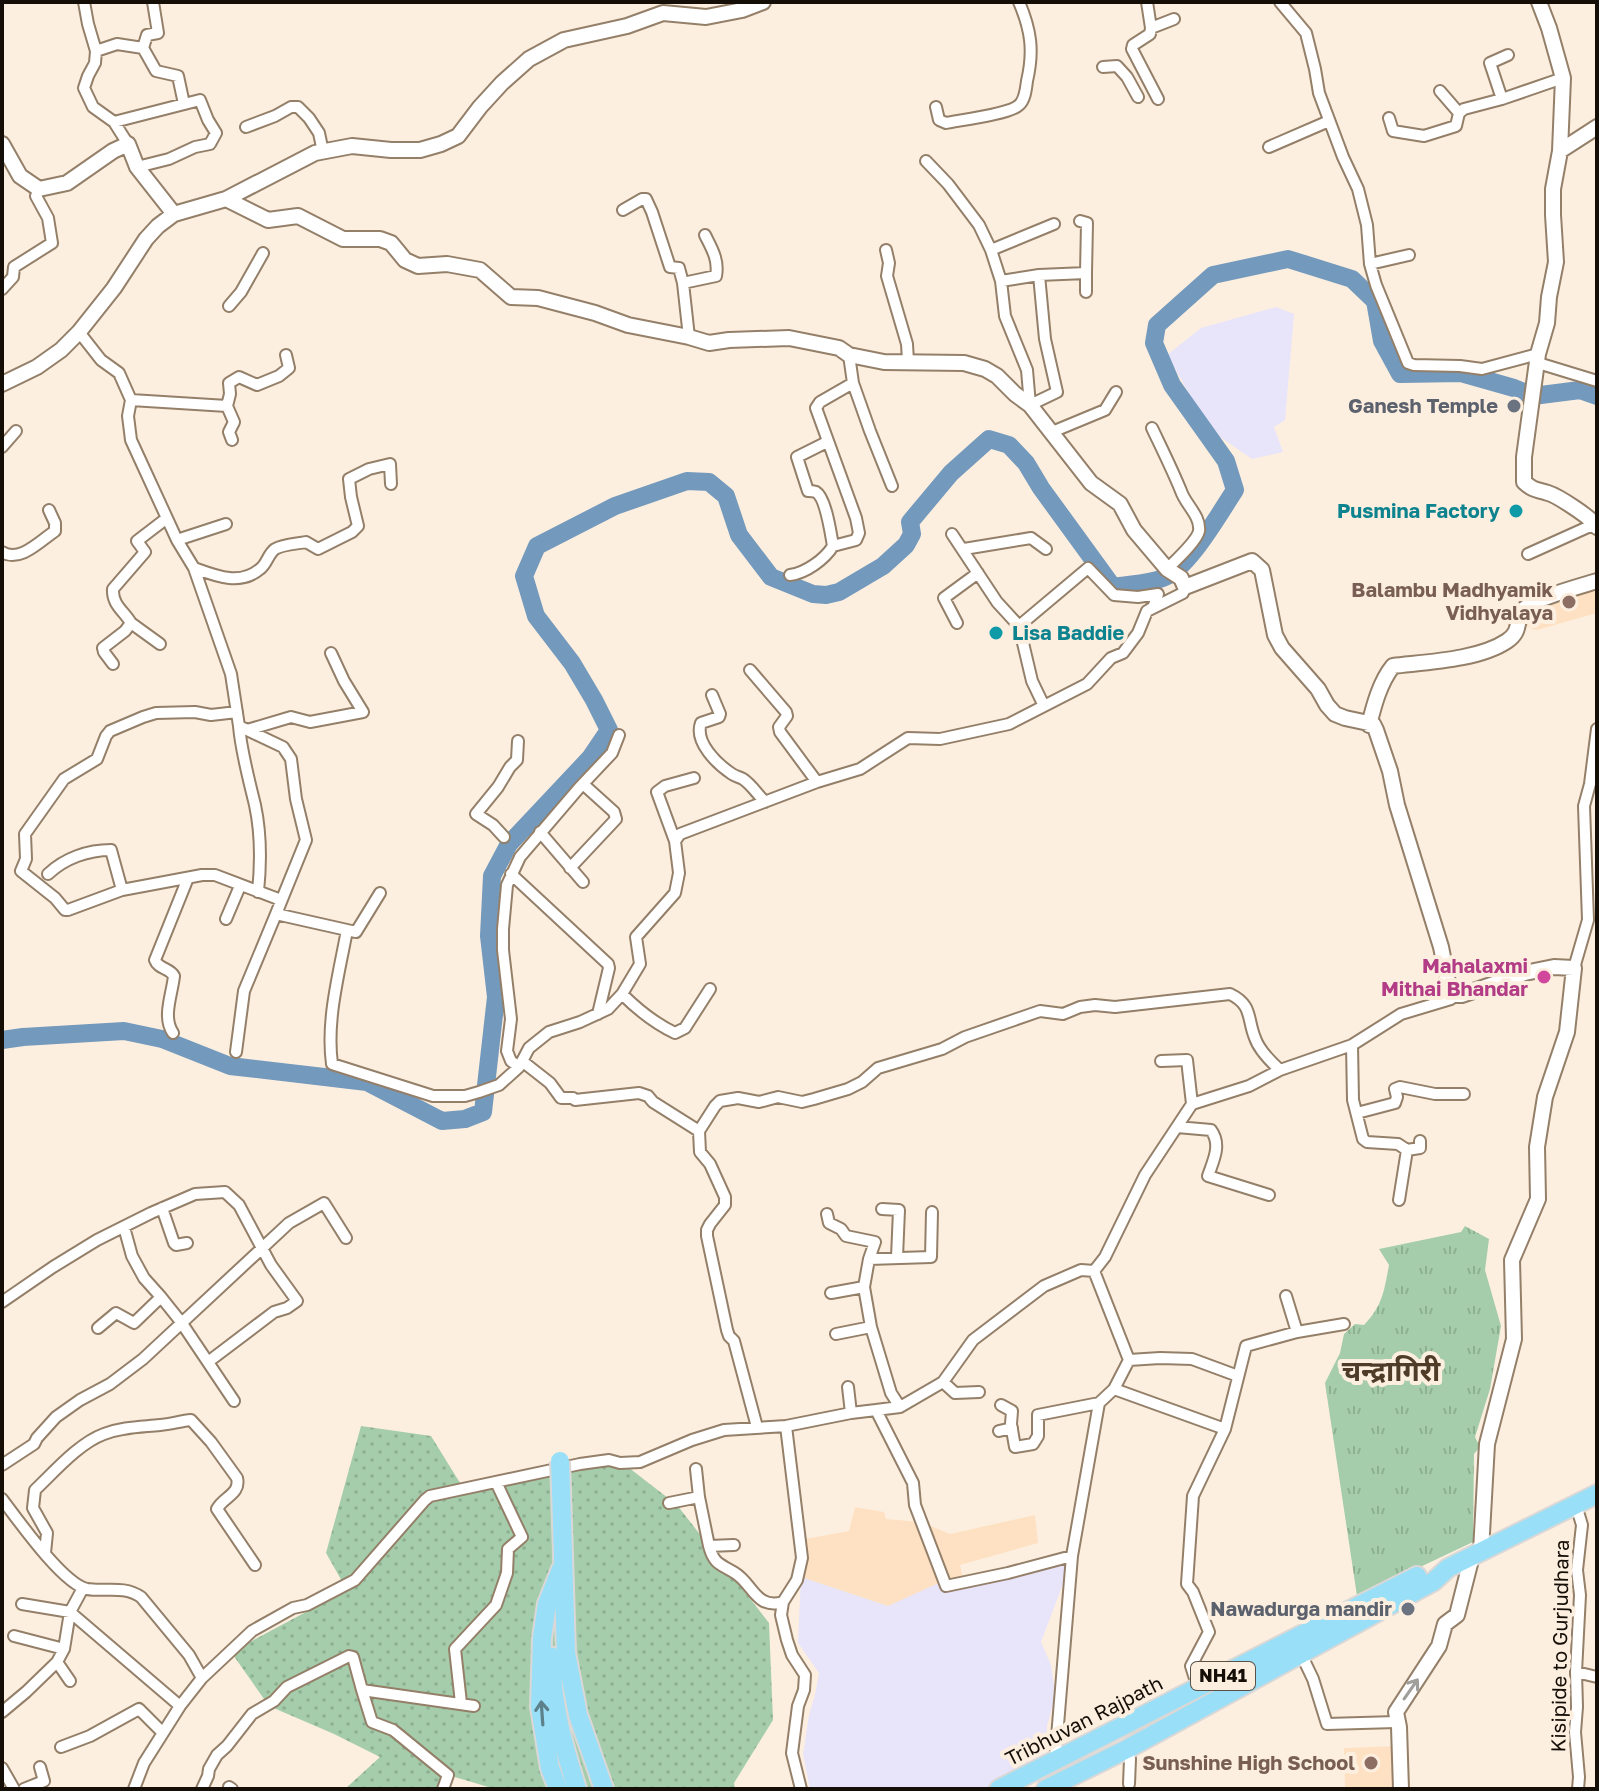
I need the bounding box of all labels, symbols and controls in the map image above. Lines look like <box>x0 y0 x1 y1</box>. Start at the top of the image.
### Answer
place label: Ganesh Temple <box>1348 393 1498 417</box>
marker: Ganesh Temple <box>1505 397 1523 415</box>
place label: Pusmina Factory <box>1337 498 1500 522</box>
marker: Pusmina Factory <box>1507 502 1525 520</box>
place label: Balambu Madhyamik Vidhyalaya <box>1351 577 1553 624</box>
marker: Balambu Madhyamik Vidhyalaya <box>1560 593 1578 611</box>
place label: Lisa Baddie <box>1012 620 1124 644</box>
marker: Lisa Baddie <box>987 624 1005 642</box>
place label: Mahalaxmi Mithai Bhandar <box>1381 953 1528 1000</box>
marker: Mahalaxmi Mithai Bhandar <box>1535 968 1553 986</box>
district label: चन्द्रागिरी <box>1342 1354 1441 1387</box>
street label: Kisipide to Gurjudhara <box>1545 1539 1573 1753</box>
place label: Nawadurga mandir <box>1210 1596 1392 1620</box>
marker: Nawadurga mandir <box>1399 1600 1417 1618</box>
road number: NH41 <box>1191 1662 1255 1690</box>
street label: Tribhuvan Rajpath <box>1001 1670 1166 1770</box>
one-way arrow <box>1403 1678 1419 1700</box>
one-way arrow <box>534 1700 549 1727</box>
place label: Sunshine High School <box>1142 1750 1355 1774</box>
marker: Sunshine High School <box>1362 1754 1380 1772</box>

